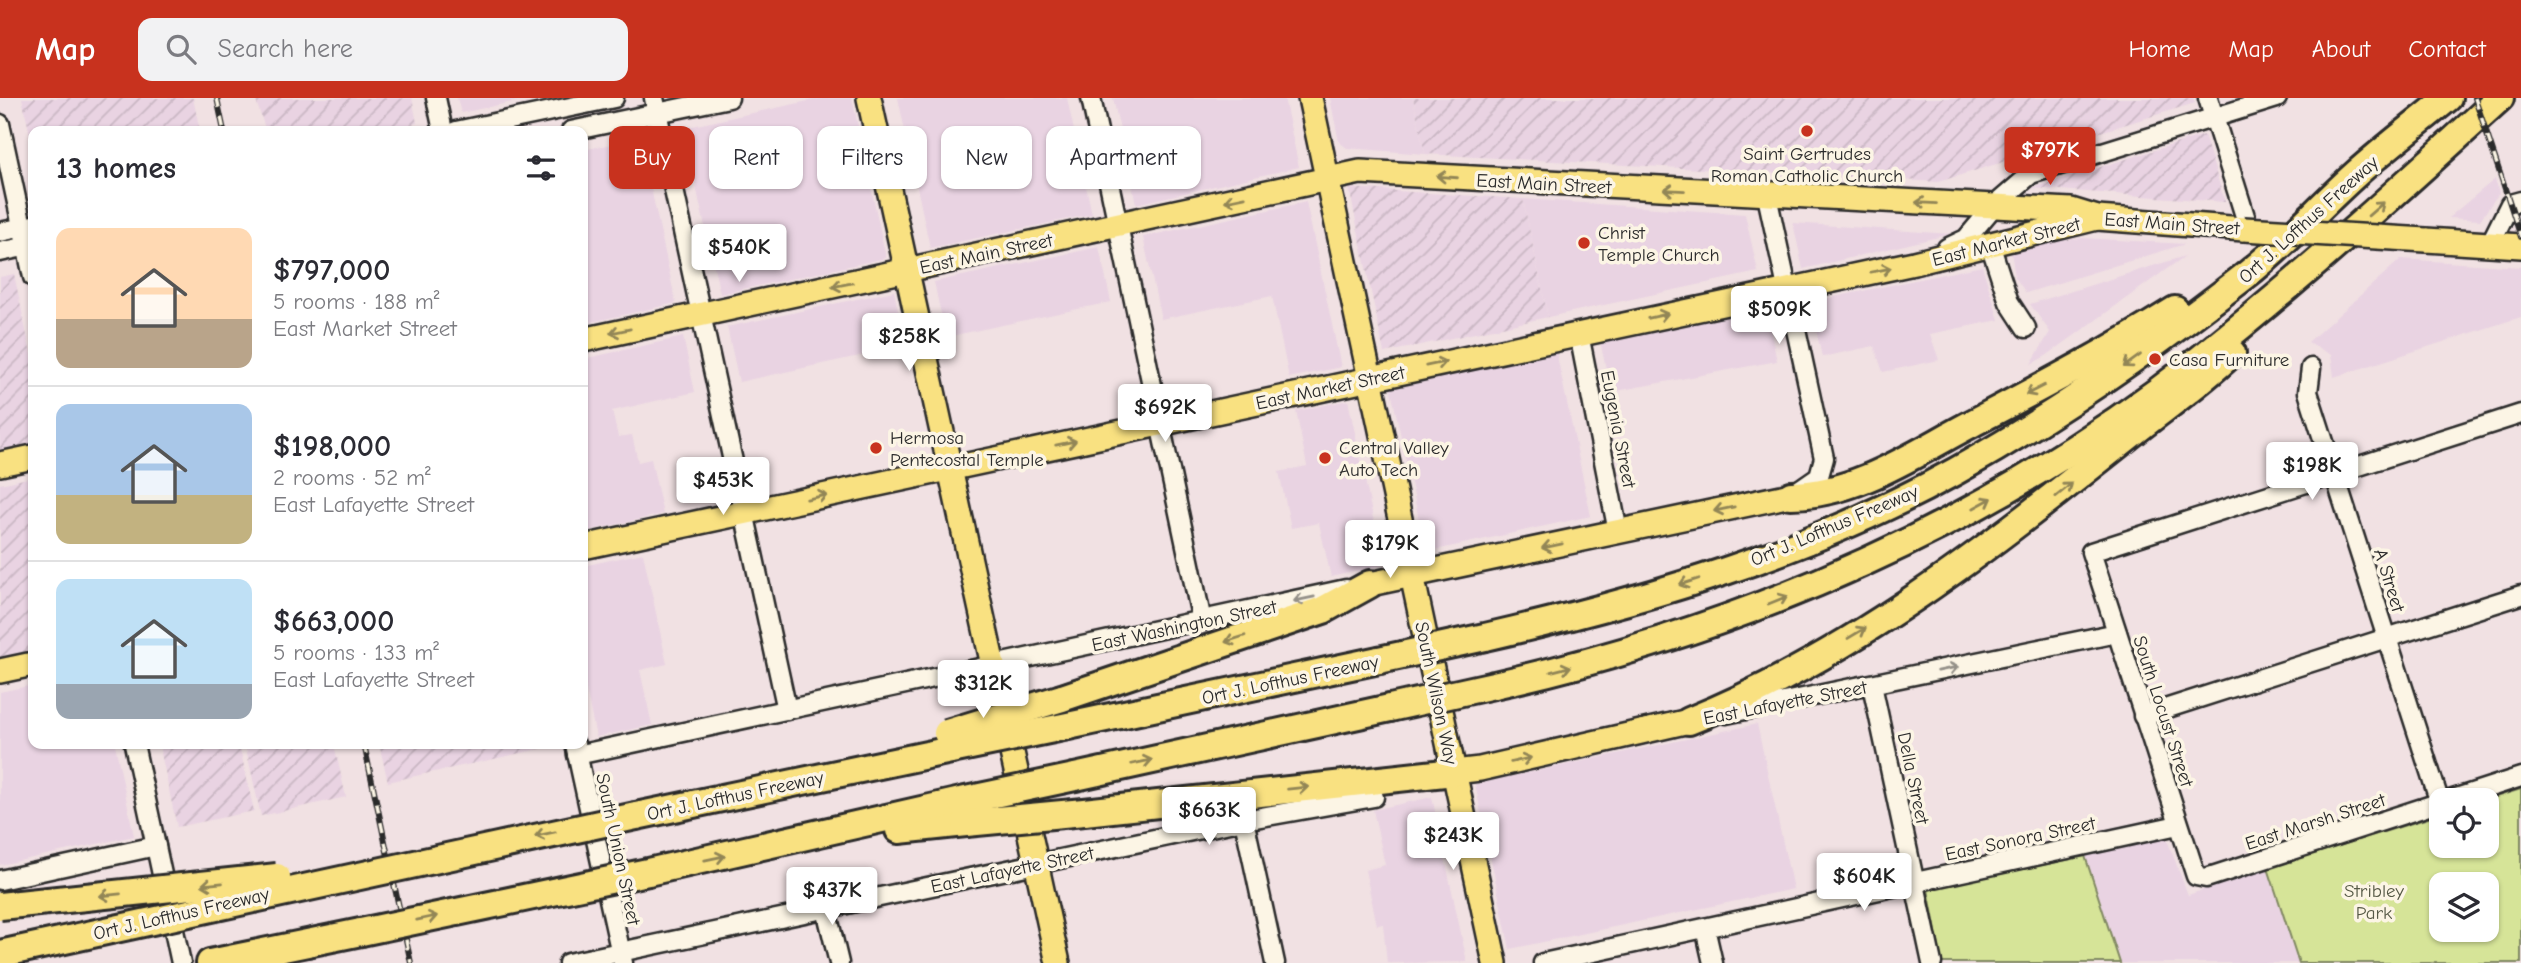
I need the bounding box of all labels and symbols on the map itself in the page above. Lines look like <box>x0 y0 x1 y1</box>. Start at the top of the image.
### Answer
marker: Saint Gertrudes Roman Catholic Church <box>1799 123 1815 139</box>
pin: $797K <box>2001 127 2099 187</box>
place label: Saint Gertrudes Roman Catholic Church <box>1711 143 1903 187</box>
street label: Ort J. Lofthus Freeway <box>2234 151 2383 288</box>
street label: East Main Street <box>1476 169 1613 199</box>
one-way arrow <box>1436 171 1459 184</box>
one-way arrow <box>1663 184 1686 197</box>
one-way arrow <box>1224 193 1247 206</box>
one-way arrow <box>1915 196 1938 209</box>
one-way arrow <box>2367 201 2385 217</box>
street label: East Main Street <box>2104 208 2241 240</box>
street label: East Market Street <box>1930 213 2083 271</box>
place label: Christ Temple Church <box>1598 222 1720 266</box>
pin: $540K <box>690 225 788 284</box>
street label: East Main Street <box>918 229 1055 279</box>
marker: Christ Temple Church <box>1576 235 1592 251</box>
one-way arrow <box>1869 262 1892 276</box>
one-way arrow <box>831 279 854 293</box>
pin: $509K <box>1730 286 1828 346</box>
one-way arrow <box>1646 309 1669 323</box>
pin: $258K <box>860 314 958 373</box>
one-way arrow <box>609 325 632 339</box>
place label: Casa Furniture <box>2169 349 2289 371</box>
marker: Casa Furniture <box>2147 351 2163 367</box>
one-way arrow <box>2123 354 2142 368</box>
one-way arrow <box>1424 357 1447 371</box>
street label: East Market Street <box>1254 361 1407 415</box>
street label: Eugenia Street <box>1596 369 1640 490</box>
pin: $692K <box>1116 384 1214 444</box>
one-way arrow <box>2025 384 2046 398</box>
place label: Hermosa Pentecostal Temple <box>890 427 1044 471</box>
one-way arrow <box>1054 436 1077 450</box>
place label: Central Valley Auto Tech <box>1339 437 1449 481</box>
marker: Hermosa Pentecostal Temple <box>868 440 884 456</box>
pin: $198K <box>2263 442 2361 502</box>
marker: Central Valley Auto Tech <box>1317 450 1333 466</box>
pin: $453K <box>674 458 772 517</box>
street label: Ort J. Lofthus Freeway <box>1747 480 1922 571</box>
one-way arrow <box>2055 482 2073 497</box>
one-way arrow <box>805 490 828 504</box>
one-way arrow <box>1972 496 1993 509</box>
one-way arrow <box>1713 503 1736 517</box>
pin: $179K <box>1341 520 1439 580</box>
one-way arrow <box>1541 539 1564 553</box>
street label: A Street <box>2369 546 2409 615</box>
one-way arrow <box>1679 577 1701 589</box>
one-way arrow <box>1293 592 1316 606</box>
one-way arrow <box>1766 593 1788 606</box>
street label: East Washington Street <box>1090 596 1279 656</box>
street label: South Wilson Way <box>1410 620 1462 767</box>
one-way arrow <box>1847 625 1867 639</box>
street label: South Locust Street <box>2128 633 2198 790</box>
one-way arrow <box>1224 634 1246 646</box>
street label: Ort J. Lofthus Freeway <box>1200 650 1381 709</box>
pin: $312K <box>934 660 1032 720</box>
one-way arrow <box>1936 661 1959 675</box>
one-way arrow <box>1549 662 1572 675</box>
street label: East Lafayette Street <box>1702 676 1869 730</box>
street label: Della Street <box>1893 730 1934 827</box>
one-way arrow <box>1509 752 1532 766</box>
one-way arrow <box>1130 755 1153 769</box>
street label: Ort J. Lofthus Freeway <box>645 766 826 825</box>
street label: South Union Street <box>591 771 645 928</box>
one-way arrow <box>1286 782 1309 795</box>
pin: $663K <box>1160 788 1258 847</box>
street label: East Marsh Street <box>2242 789 2389 855</box>
pin: $243K <box>1404 812 1502 872</box>
street label: East Sonora Street <box>1943 812 2098 866</box>
one-way arrow <box>534 828 557 842</box>
street label: East Lafayette Street <box>929 842 1096 898</box>
one-way arrow <box>703 851 726 864</box>
pin: $604K <box>1815 854 1913 913</box>
pin: $437K <box>783 868 881 927</box>
one-way arrow <box>201 878 224 891</box>
park label: Stribley Park <box>2344 880 2405 924</box>
street label: Ort J. Lofthus Freeway <box>91 883 272 945</box>
one-way arrow <box>99 888 122 901</box>
one-way arrow <box>415 911 438 925</box>

